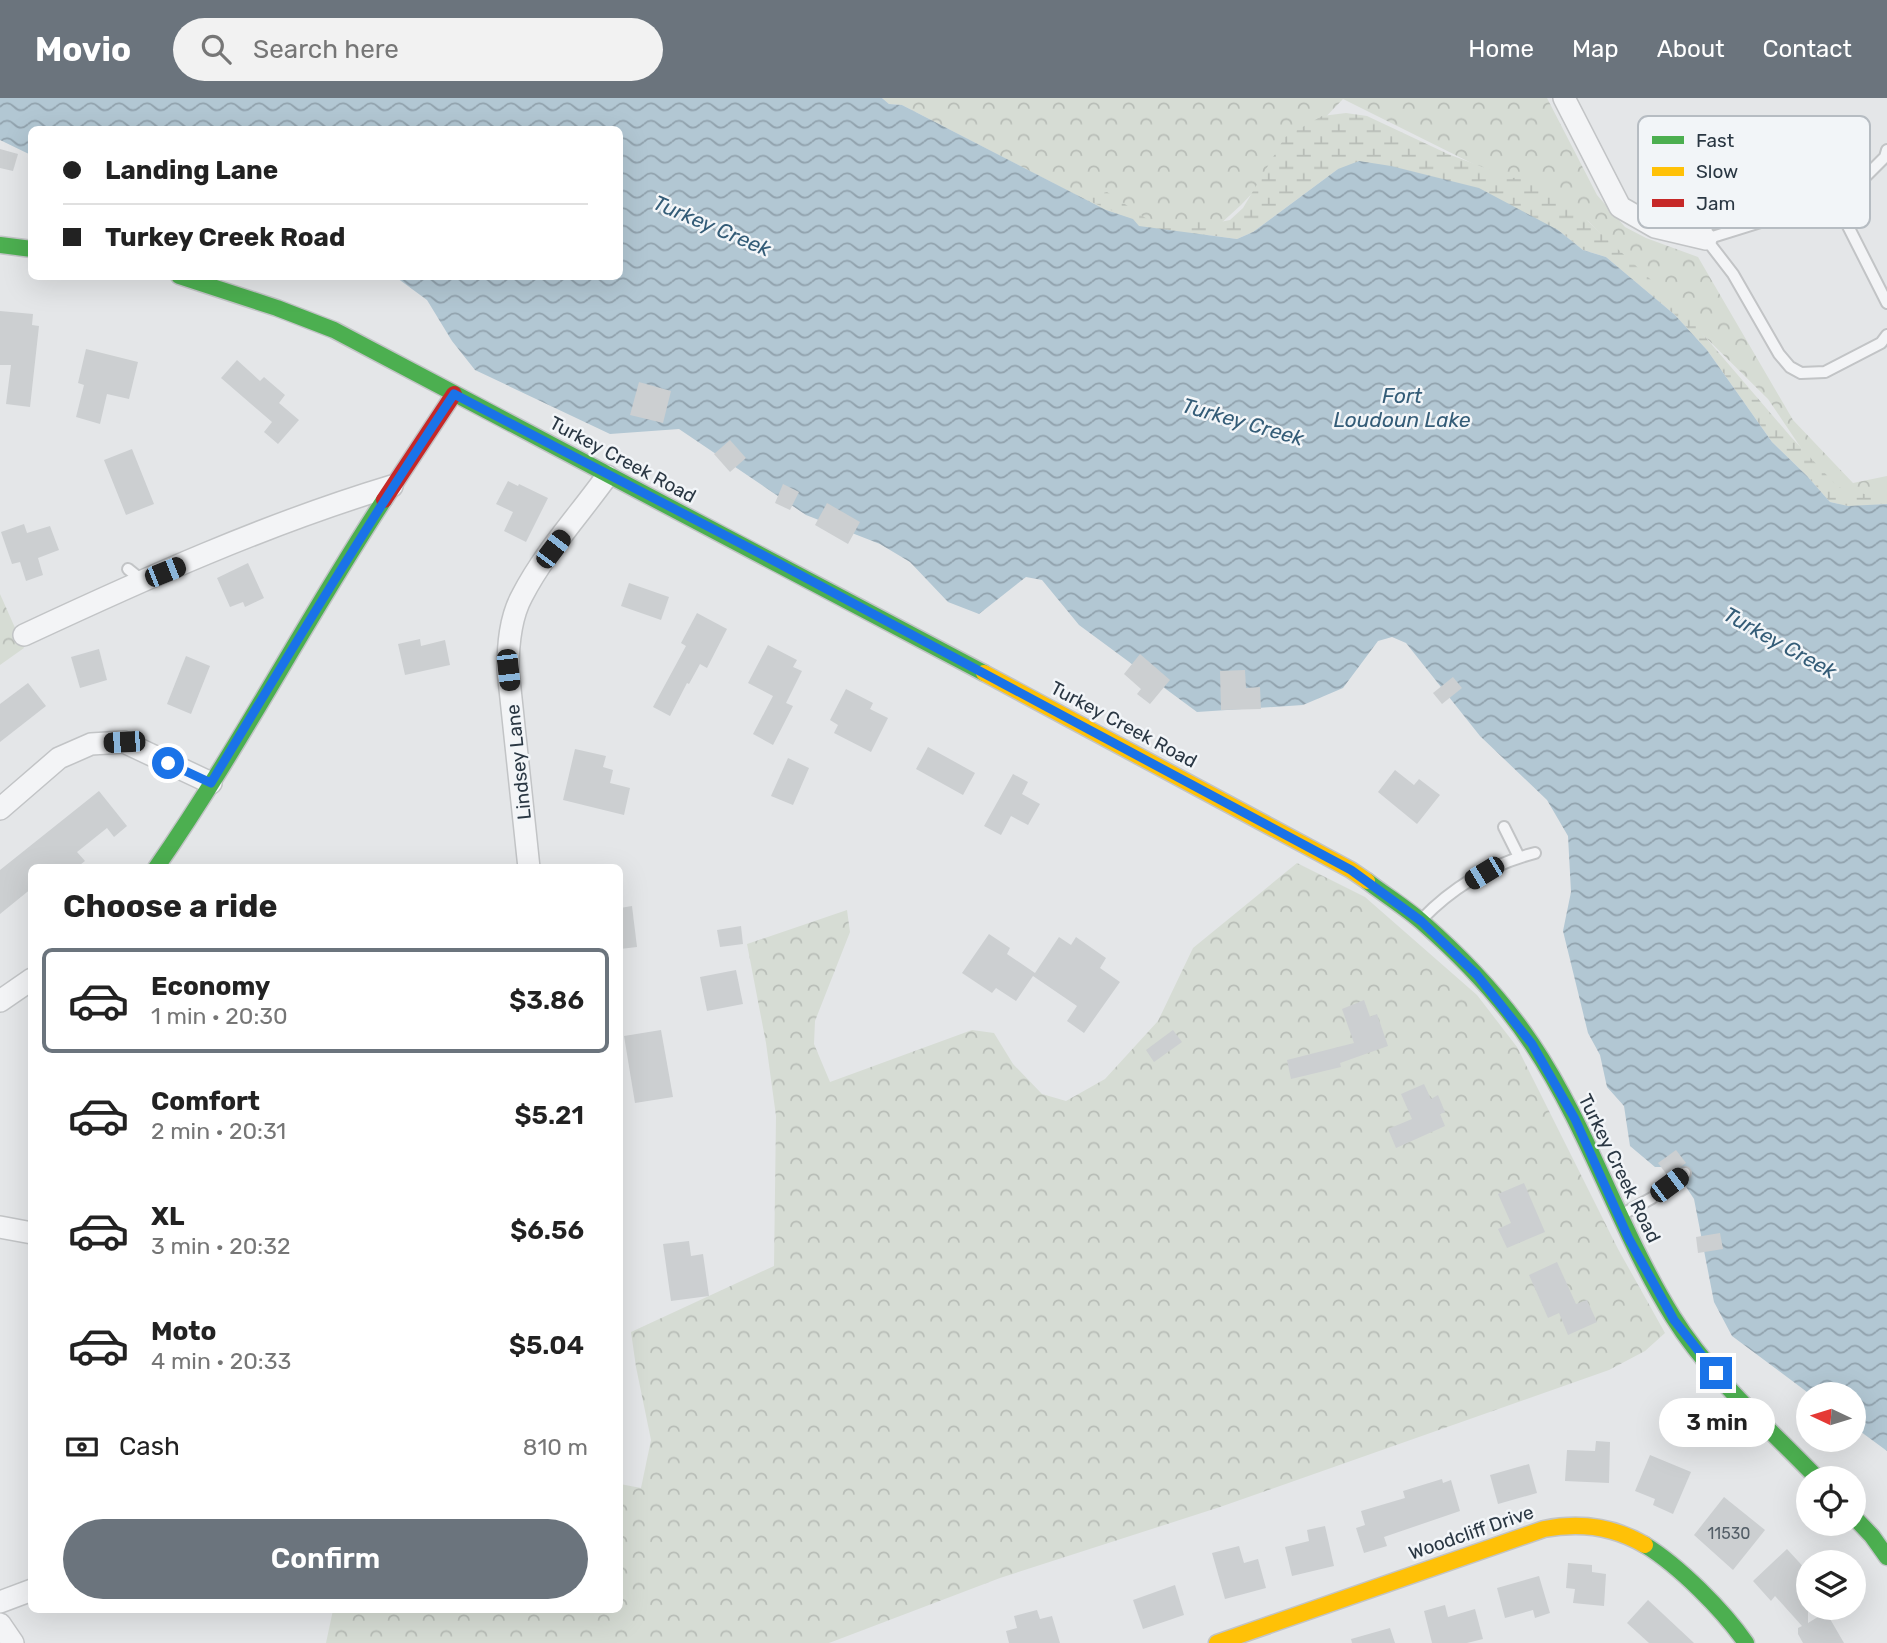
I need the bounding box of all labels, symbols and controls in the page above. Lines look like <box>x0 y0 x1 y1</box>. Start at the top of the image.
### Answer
search box <box>173 18 663 81</box>
text: Movio <box>35 30 131 69</box>
icon: search <box>197 30 235 68</box>
text: Search here <box>253 34 399 65</box>
text: Home <box>1468 35 1534 63</box>
text: Map <box>1572 35 1619 63</box>
text: About <box>1657 35 1725 63</box>
text: Contact <box>1763 35 1852 63</box>
legend <box>1638 116 1870 228</box>
text: Fast <box>1696 129 1735 152</box>
text: Landing Lane <box>105 155 278 186</box>
text: Slow <box>1696 160 1738 183</box>
water label: Turkey Creek <box>650 190 776 262</box>
text: Jam <box>1696 192 1735 215</box>
text: Turkey Creek Road <box>105 222 345 253</box>
water label: Fort Loudoun Lake <box>1333 383 1471 432</box>
water label: Turkey Creek <box>1179 392 1308 451</box>
street label: Turkey Creek Road <box>546 411 700 508</box>
car <box>532 526 575 572</box>
car <box>142 554 189 590</box>
water label: Turkey Creek <box>1719 601 1842 684</box>
car <box>496 648 521 692</box>
street label: Turkey Creek Road <box>1047 676 1201 773</box>
street label: Lindsey Lane <box>501 703 536 821</box>
car <box>103 730 146 754</box>
route start <box>152 747 184 779</box>
car <box>1461 853 1508 893</box>
text: Choose a ride <box>63 887 277 925</box>
icon: car <box>67 969 130 1032</box>
text: Economy <box>151 971 270 1002</box>
text: $3.86 <box>509 985 584 1016</box>
text: 1 min · 20:30 <box>151 1002 288 1030</box>
icon: car <box>67 1084 130 1147</box>
text: Comfort <box>151 1086 260 1117</box>
street label: Turkey Creek Road <box>1574 1090 1666 1246</box>
text: $5.21 <box>515 1100 584 1131</box>
text: 2 min · 20:31 <box>151 1117 286 1145</box>
car <box>1646 1164 1693 1206</box>
icon: car <box>67 1199 130 1262</box>
text: XL <box>151 1201 184 1232</box>
text: $6.56 <box>510 1215 584 1246</box>
text: 3 min · 20:32 <box>151 1232 291 1260</box>
icon: car <box>67 1314 130 1377</box>
text: Moto <box>151 1316 216 1347</box>
text: $5.04 <box>509 1330 584 1361</box>
text: 4 min · 20:33 <box>151 1347 291 1375</box>
route end <box>1700 1357 1732 1389</box>
north arrow <box>1796 1382 1866 1452</box>
map controls <box>1796 1382 1866 1620</box>
callout: 3 min <box>1658 1398 1774 1446</box>
text: 3 min <box>1686 1408 1748 1436</box>
icon: cash <box>63 1428 101 1466</box>
text: Cash <box>119 1431 180 1462</box>
text: 810 m <box>523 1433 588 1461</box>
button: locate <box>1796 1466 1866 1536</box>
street label: Woodcliff Drive <box>1406 1500 1537 1565</box>
button: Confirm <box>63 1519 588 1599</box>
house number: 11530 <box>1708 1524 1750 1543</box>
button: layers <box>1796 1550 1866 1620</box>

